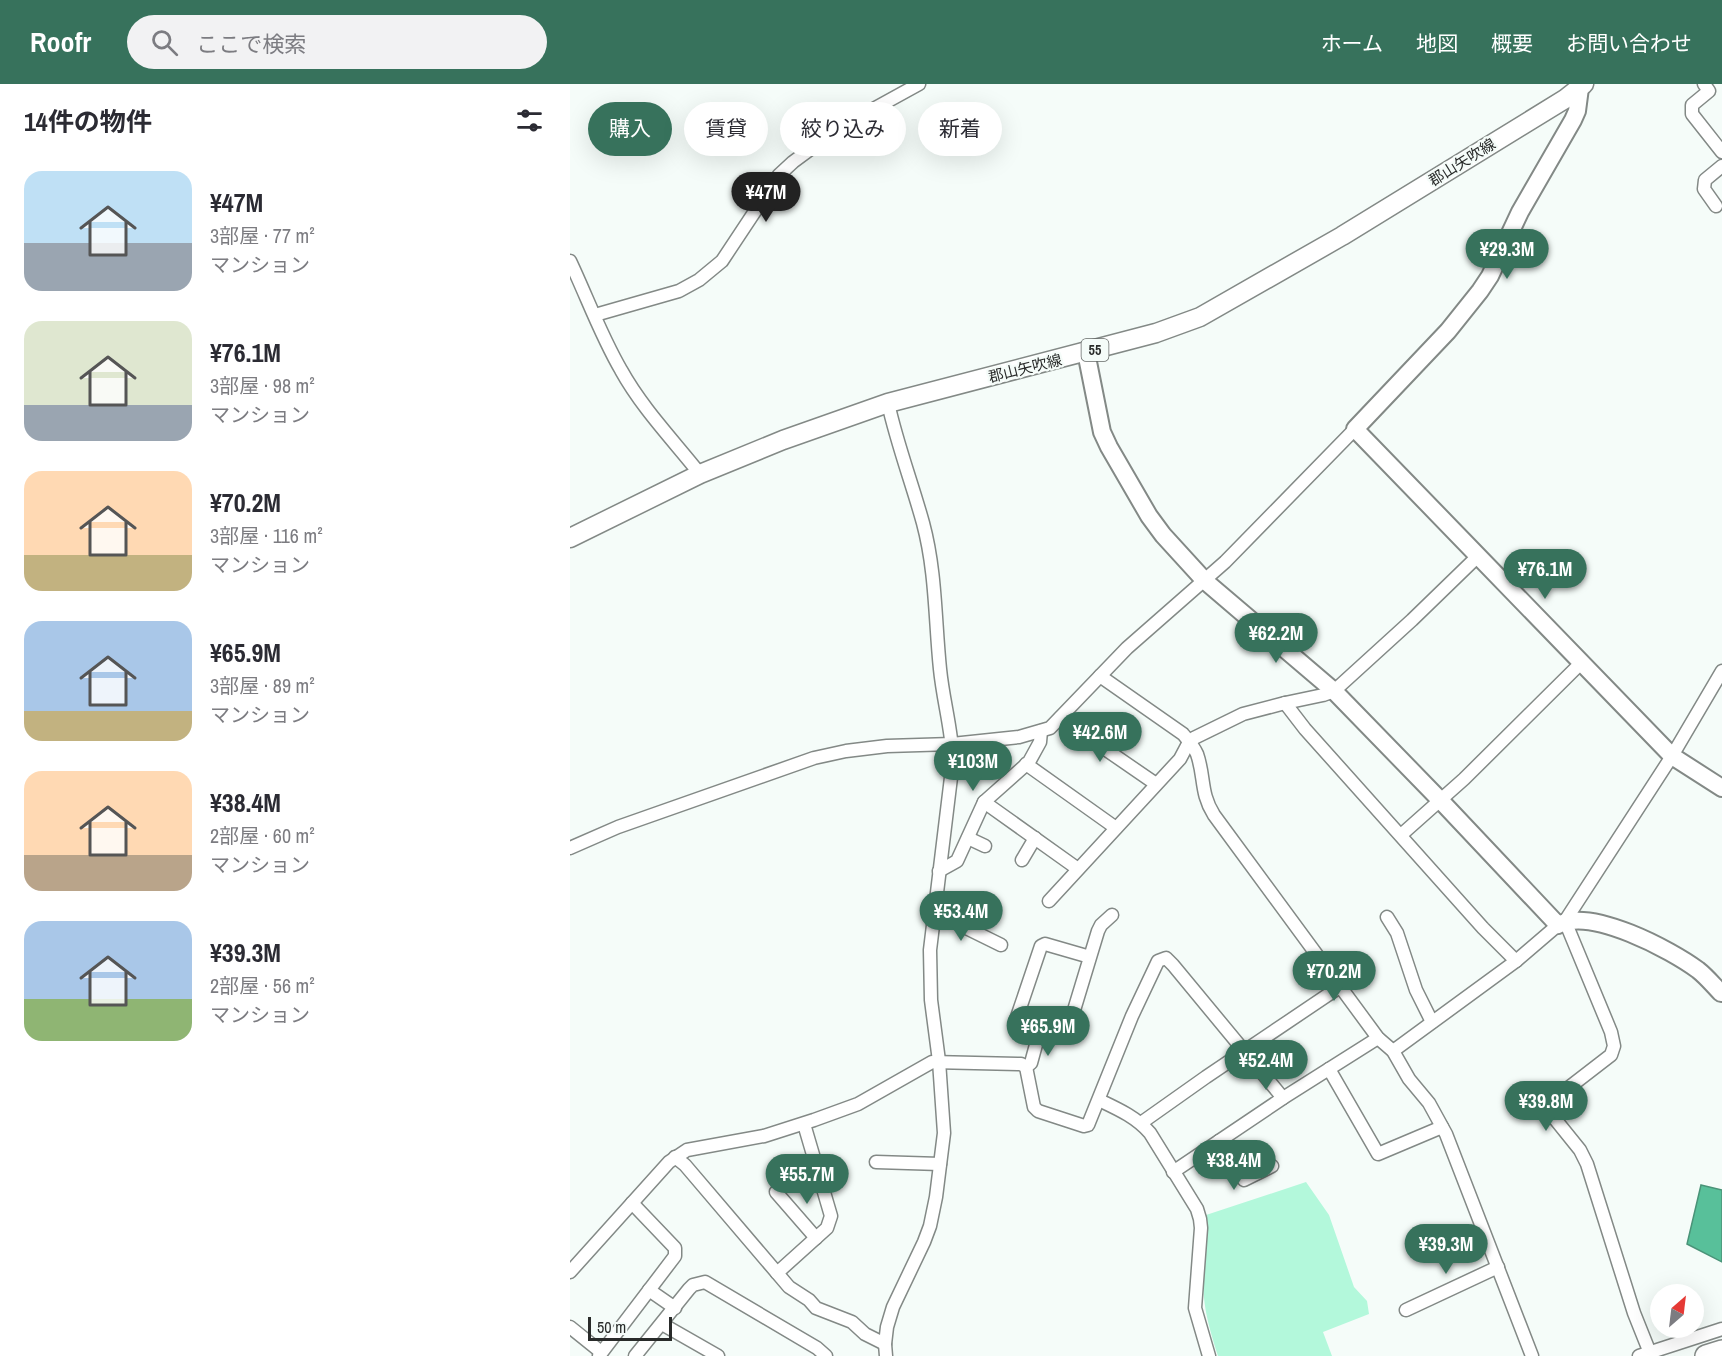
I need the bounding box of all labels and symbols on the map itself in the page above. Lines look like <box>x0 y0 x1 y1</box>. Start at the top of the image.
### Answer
street label: 郡山矢吹線 <box>1425 133 1499 191</box>
pin: ¥47M <box>730 172 802 223</box>
pin: ¥29.3M <box>1458 229 1556 280</box>
road number: 55 <box>1082 339 1108 361</box>
street label: 郡山矢吹線 <box>986 349 1064 387</box>
pin: ¥76.1M <box>1496 549 1594 600</box>
pin: ¥62.2M <box>1227 613 1325 664</box>
pin: ¥42.6M <box>1051 712 1149 763</box>
pin: ¥103M <box>931 741 1015 792</box>
pin: ¥53.4M <box>912 891 1010 942</box>
pin: ¥70.2M <box>1285 951 1383 1002</box>
pin: ¥65.9M <box>999 1006 1097 1057</box>
pin: ¥52.4M <box>1217 1040 1315 1091</box>
pin: ¥39.8M <box>1497 1081 1595 1132</box>
pin: ¥38.4M <box>1185 1140 1283 1191</box>
pin: ¥55.7M <box>758 1154 856 1205</box>
pin: ¥39.3M <box>1397 1224 1495 1275</box>
north arrow <box>1650 1284 1704 1338</box>
scale bar <box>588 1314 672 1342</box>

